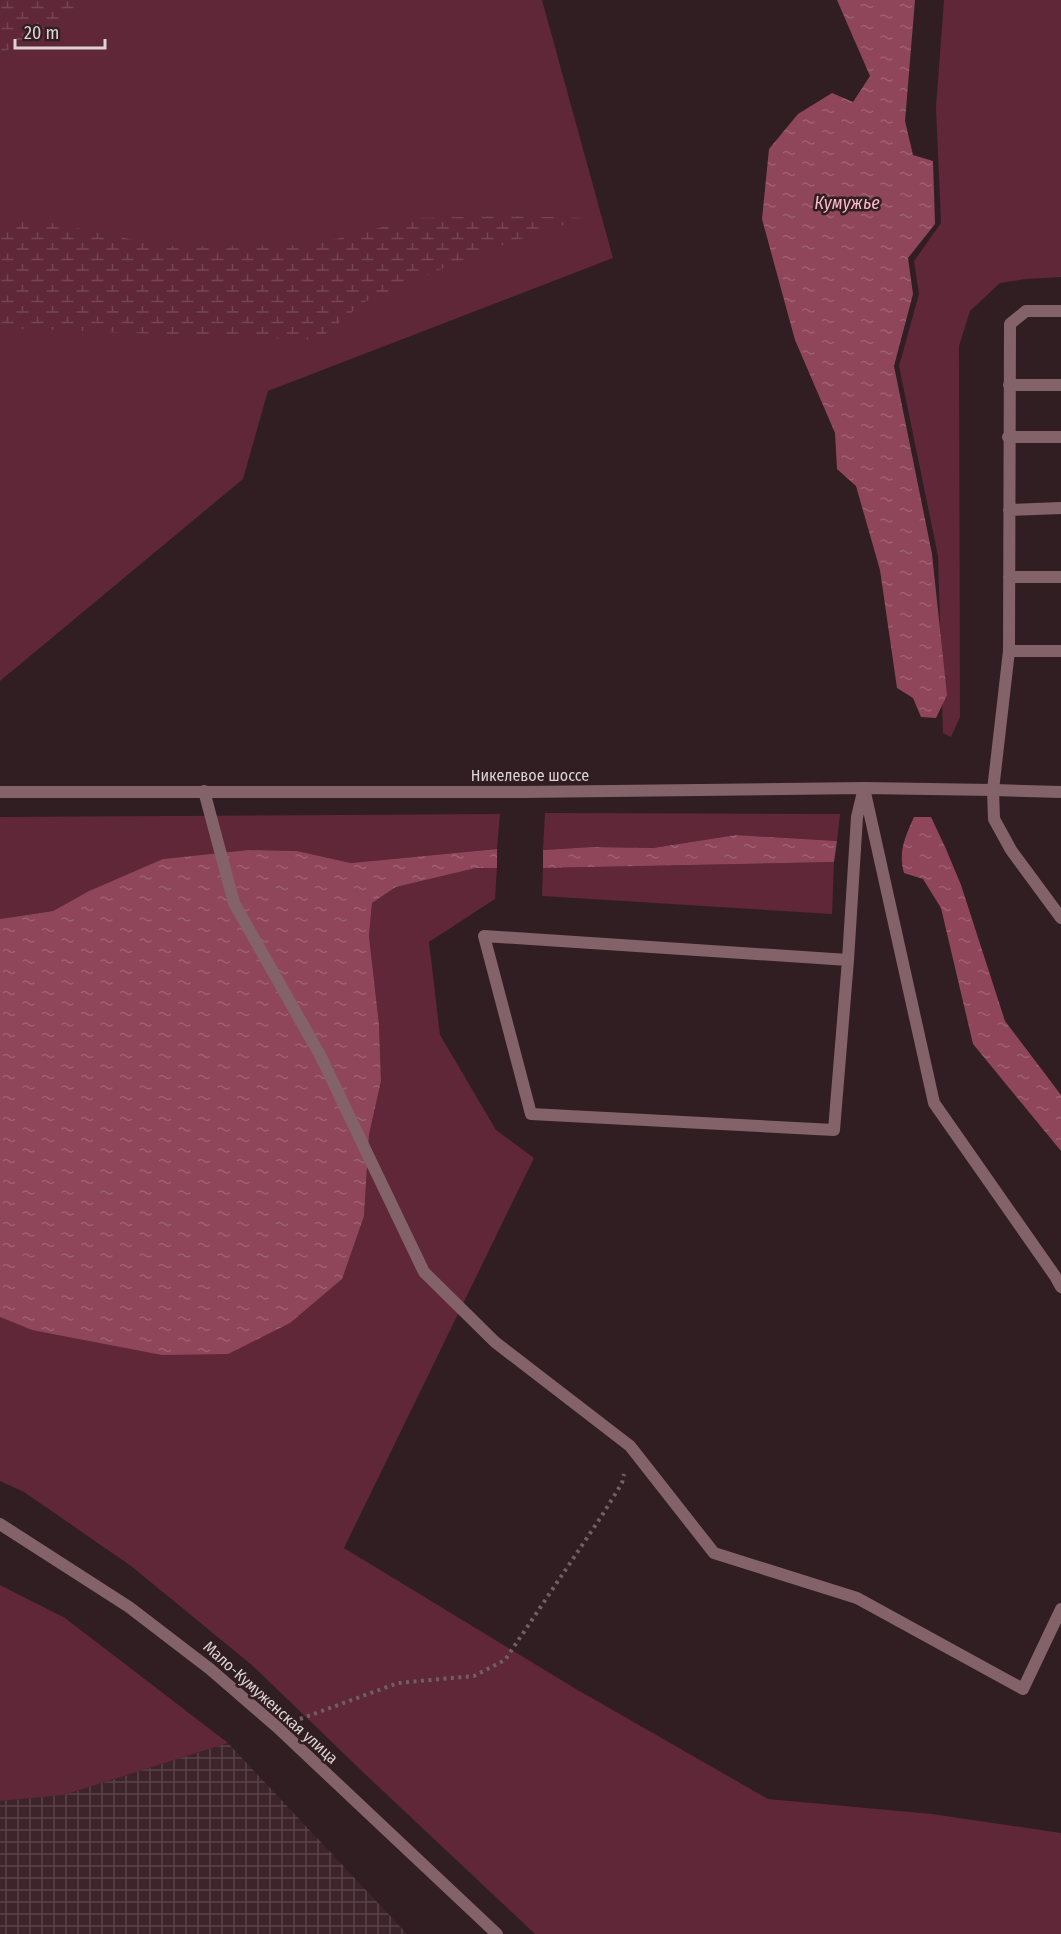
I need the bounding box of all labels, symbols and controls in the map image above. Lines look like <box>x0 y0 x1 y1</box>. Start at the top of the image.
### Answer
scale bar <box>15 12 105 50</box>
text: 20 m <box>24 22 59 44</box>
water label: Кумужье <box>814 192 880 214</box>
street label: Никелевое шоссе <box>471 766 589 785</box>
street label: Мало-Кумуженская улица <box>200 1637 342 1768</box>

